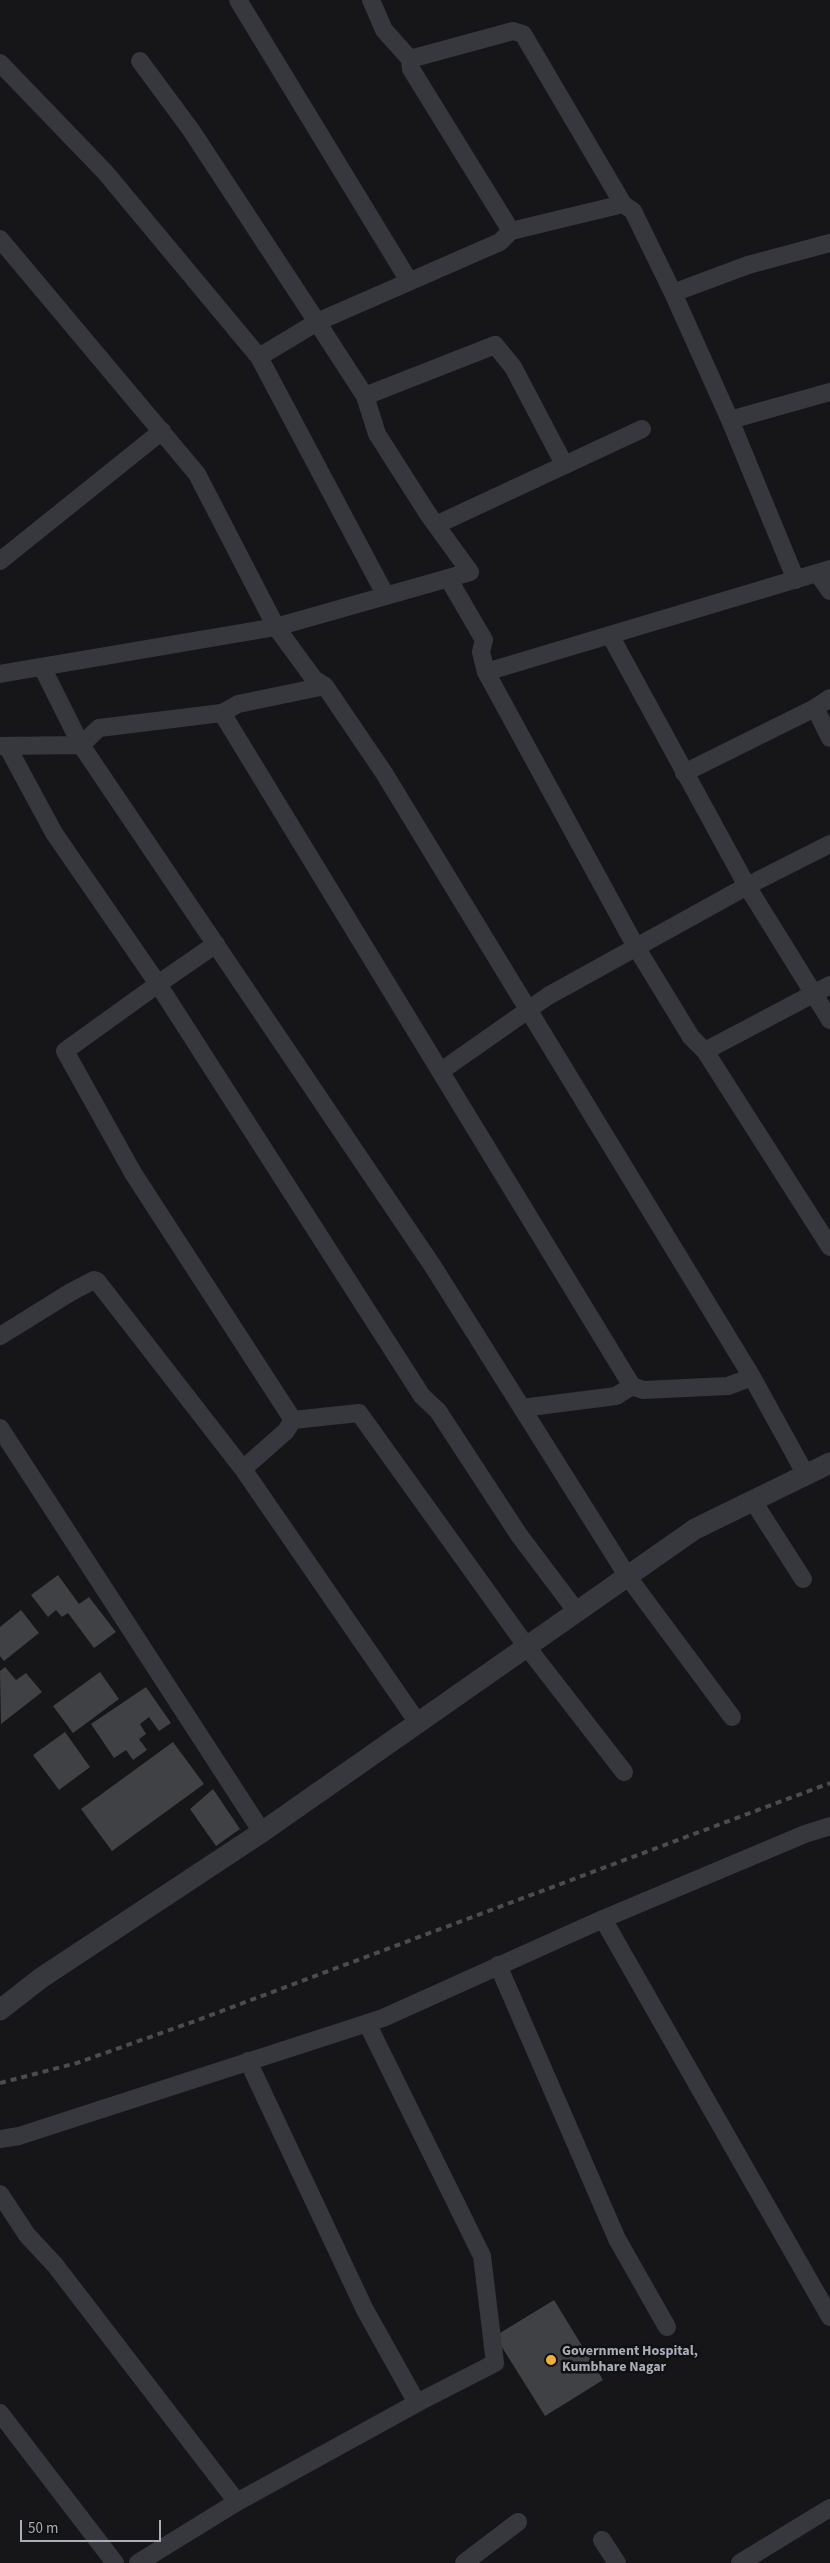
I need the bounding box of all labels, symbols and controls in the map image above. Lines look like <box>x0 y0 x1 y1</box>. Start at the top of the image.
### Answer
place label: Government Hospital, Kumbhare Nagar <box>562 2344 698 2376</box>
marker: Government Hospital, Kumbhare Nagar <box>544 2353 558 2367</box>
scale bar <box>22 2510 164 2542</box>
text: 50 m <box>28 2518 58 2539</box>

